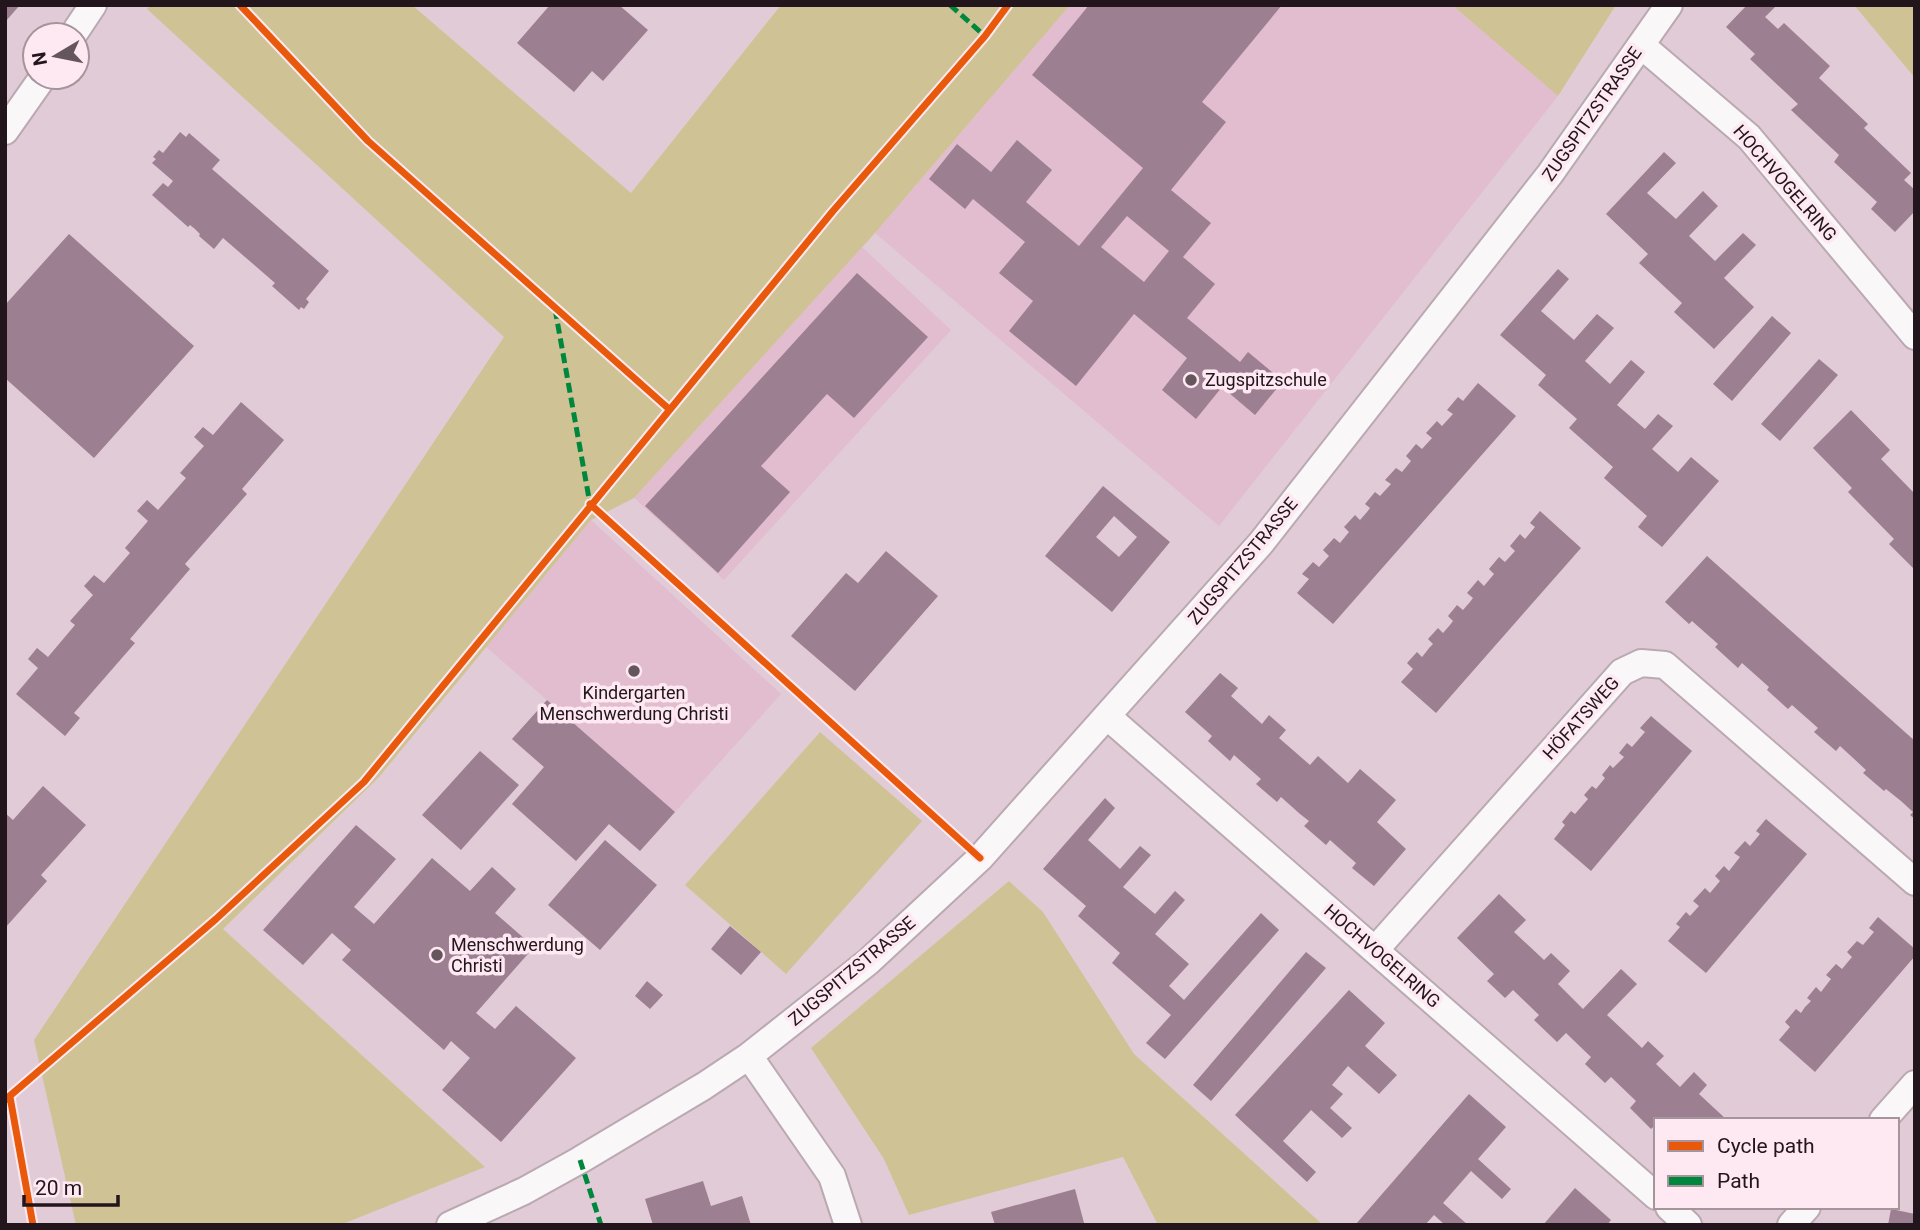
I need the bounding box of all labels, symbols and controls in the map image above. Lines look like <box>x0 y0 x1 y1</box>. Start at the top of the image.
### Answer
north arrow <box>21 21 91 91</box>
street label: ZUGSPITZSTRASSE <box>1537 43 1646 185</box>
text: N <box>27 50 52 67</box>
street label: HOCHVOGELRING <box>1729 120 1841 245</box>
place label: Zugspitzschule <box>1205 369 1327 390</box>
marker: Zugspitzschule <box>1183 372 1199 388</box>
street label: ZUGSPITZSTRASSE <box>1184 493 1302 628</box>
marker: Kindergarten Menschwerdung Christi <box>626 663 642 679</box>
street label: HÖFATSWEG <box>1538 672 1623 763</box>
place label: Kindergarten Menschwerdung Christi <box>539 682 729 724</box>
street label: HOCHVOGELRING <box>1320 900 1445 1012</box>
street label: ZUGSPITZSTRASSE <box>784 912 919 1030</box>
place label: Menschwerdung Christi <box>451 934 584 976</box>
marker: Menschwerdung Christi <box>429 947 445 963</box>
legend <box>1654 1118 1899 1209</box>
text: Cycle path <box>1717 1134 1815 1158</box>
scale bar <box>24 1164 119 1208</box>
text: Path <box>1717 1169 1760 1193</box>
text: 20 m <box>35 1176 82 1200</box>

